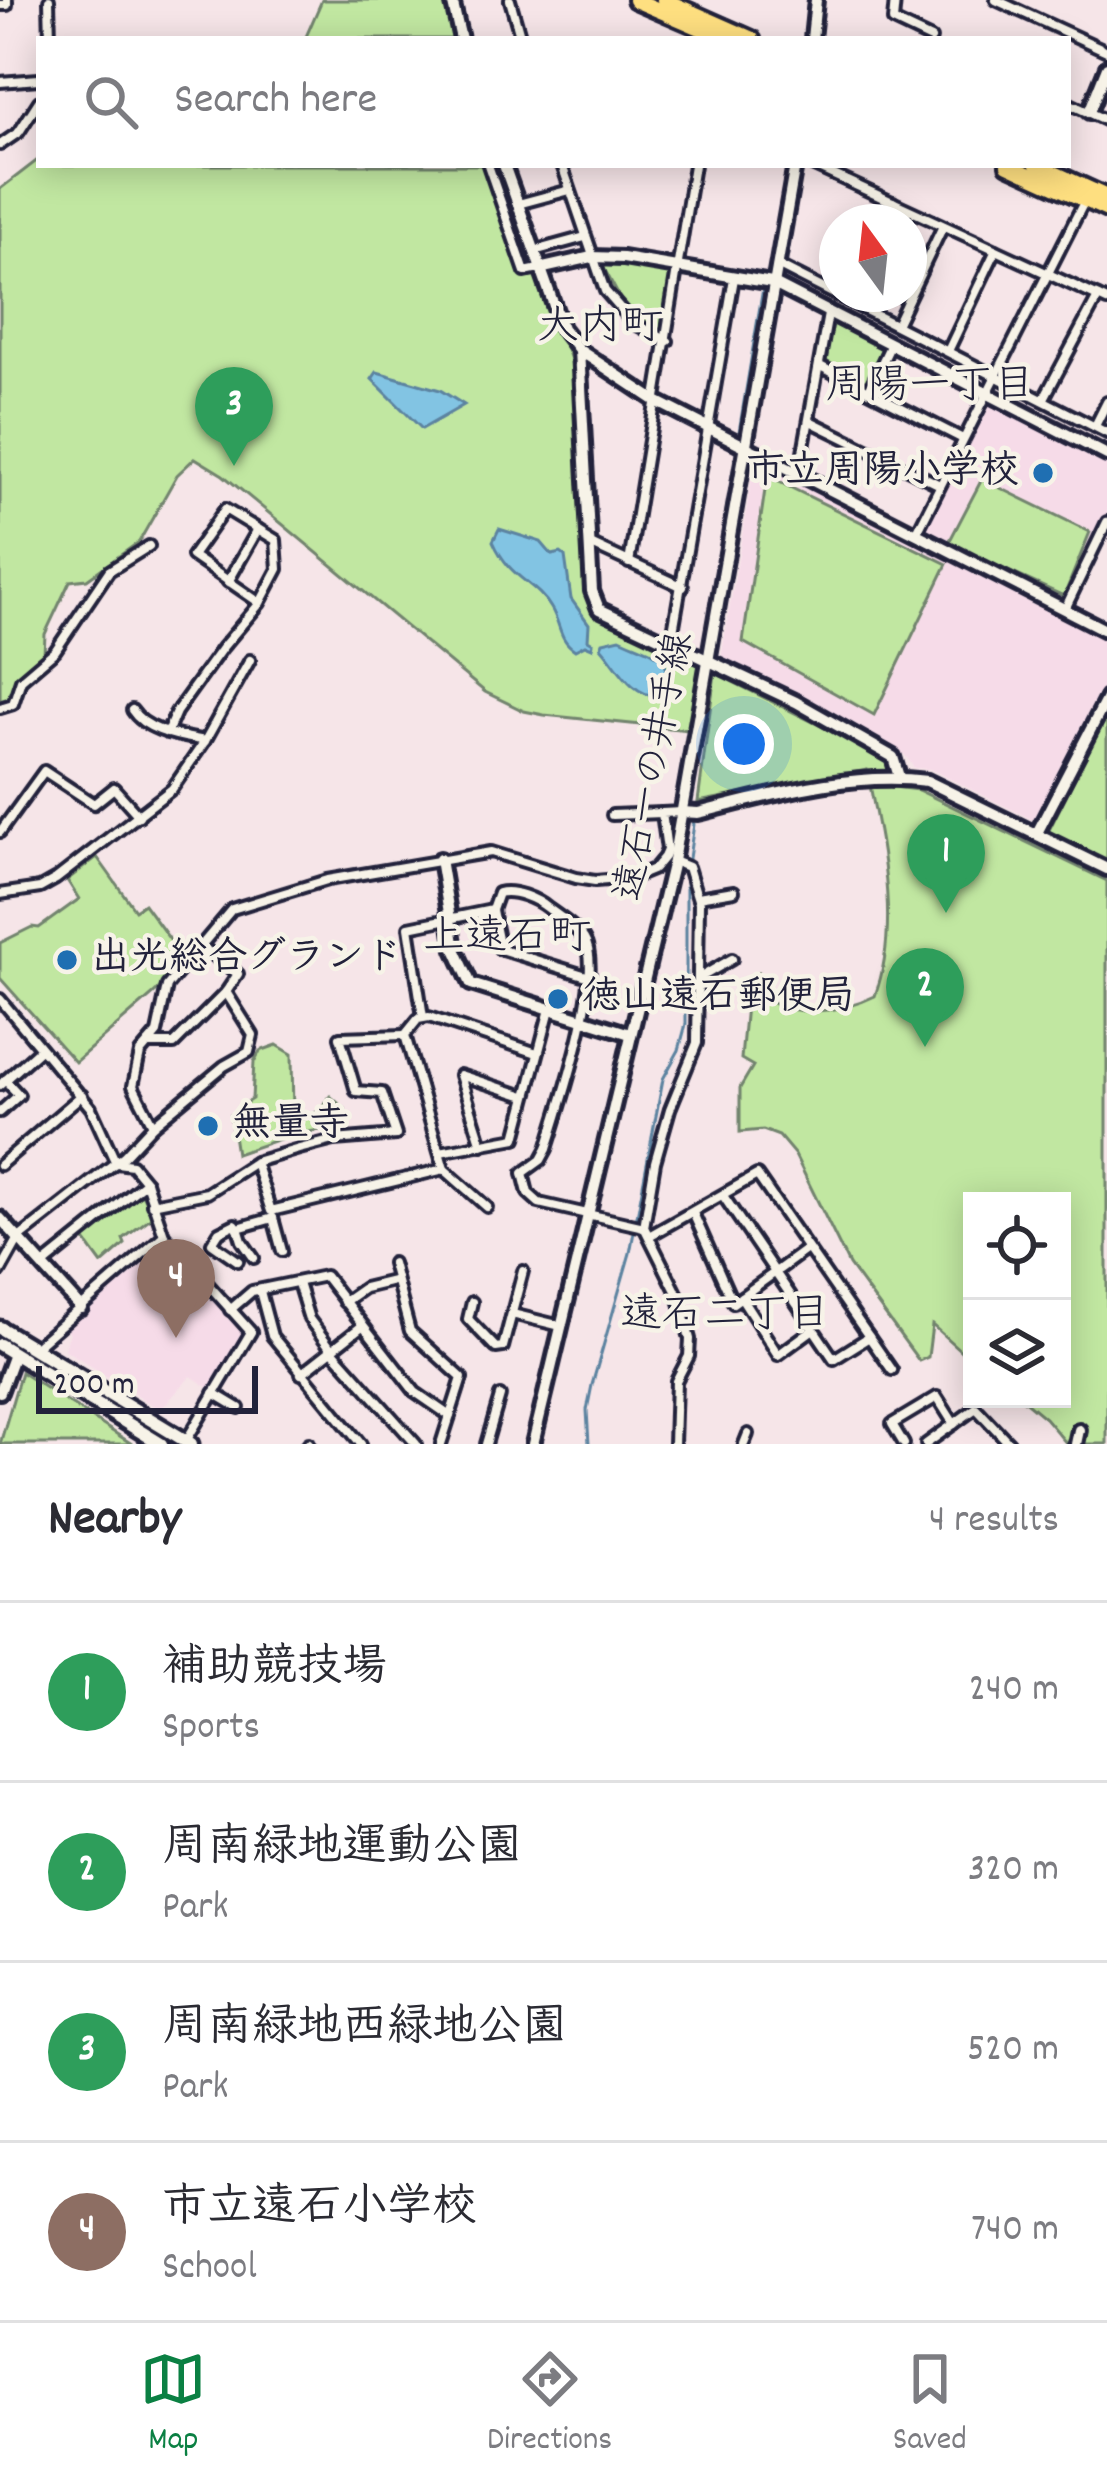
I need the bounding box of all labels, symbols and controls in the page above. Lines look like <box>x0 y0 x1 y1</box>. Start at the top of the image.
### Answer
search box <box>36 36 1071 168</box>
icon: search <box>78 69 144 135</box>
text: Search here <box>174 70 377 134</box>
north arrow <box>819 204 927 312</box>
district label: 大内町 <box>537 300 663 360</box>
district label: 周陽一丁目 <box>825 359 1035 419</box>
pin: 3 <box>195 367 273 466</box>
place label: 市立周陽小学校 <box>746 446 1019 501</box>
marker: 市立周陽小学校 <box>1030 460 1056 486</box>
street label: 遠石一の井手線 <box>604 628 710 906</box>
your location <box>714 714 774 774</box>
pin: 1 <box>907 814 985 913</box>
district label: 上遠石町 <box>423 910 591 970</box>
place label: 出光総合グランド <box>91 933 403 988</box>
marker: 出光総合グランド <box>54 947 80 973</box>
pin: 2 <box>886 948 964 1047</box>
place label: 徳山遠石郵便局 <box>582 972 855 1027</box>
marker: 徳山遠石郵便局 <box>545 986 571 1012</box>
place label: 無量寺 <box>232 1099 349 1154</box>
marker: 無量寺 <box>195 1113 221 1139</box>
map controls <box>963 1192 1071 1408</box>
button: locate <box>963 1192 1071 1300</box>
pin: 4 <box>137 1239 215 1338</box>
district label: 遠石二丁目 <box>620 1288 830 1348</box>
button: layers <box>963 1300 1071 1408</box>
scale bar <box>36 1360 258 1413</box>
text: 200 m <box>54 1363 135 1410</box>
text: Nearby <box>48 1486 181 1558</box>
text: 4 results <box>929 1495 1059 1550</box>
text: 補助競技場 <box>162 1638 387 1702</box>
text: 1 <box>83 1664 91 1719</box>
text: 240 m <box>969 1664 1059 1719</box>
text: Sports <box>162 1702 260 1757</box>
text: 周南緑地運動公園 <box>162 1818 522 1882</box>
text: 2 <box>78 1844 96 1899</box>
text: 320 m <box>968 1844 1059 1899</box>
text: Park <box>162 1882 228 1937</box>
text: 周南緑地西緑地公園 <box>162 1998 567 2062</box>
text: 3 <box>78 2024 96 2079</box>
text: 520 m <box>967 2024 1059 2079</box>
text: Park <box>162 2062 228 2117</box>
text: 市立遠石小学校 <box>162 2178 477 2242</box>
text: 4 <box>79 2204 95 2259</box>
text: 740 m <box>971 2204 1059 2259</box>
text: School <box>162 2242 257 2297</box>
tab: Map <box>140 2346 206 2465</box>
tab: Directions <box>487 2346 612 2465</box>
tab: Saved <box>893 2346 967 2465</box>

